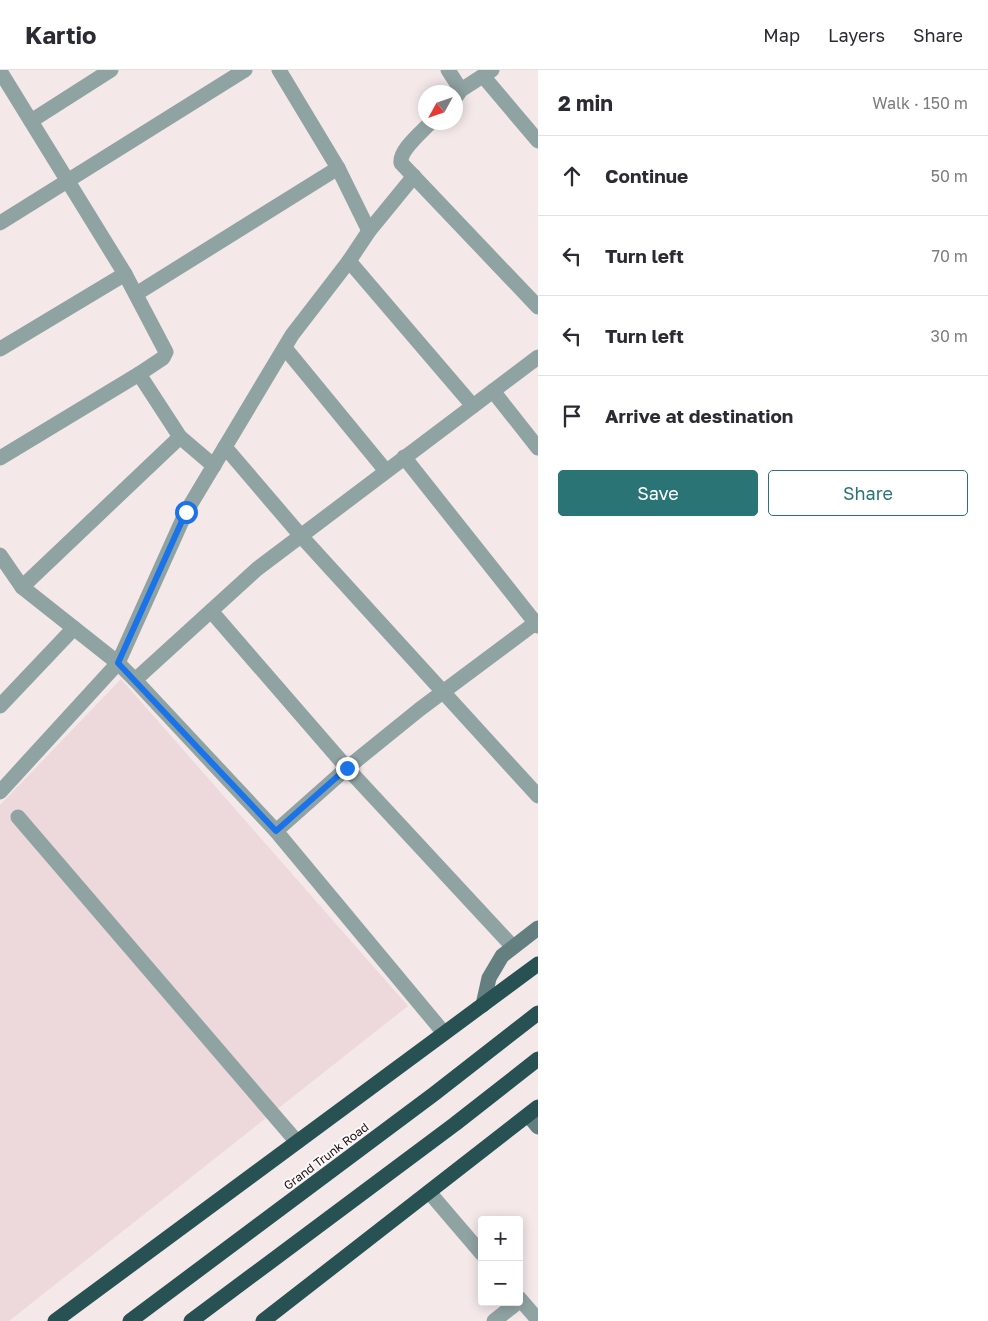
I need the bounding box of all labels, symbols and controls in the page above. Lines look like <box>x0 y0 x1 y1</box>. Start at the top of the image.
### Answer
text: Kartio <box>25 20 97 49</box>
text: Map <box>763 24 800 46</box>
text: Layers <box>828 24 885 46</box>
text: Share <box>913 24 963 46</box>
north arrow <box>418 85 463 130</box>
text: 2 min <box>558 90 613 116</box>
text: Walk · 150 m <box>872 93 968 113</box>
icon: ahead <box>558 162 586 190</box>
text: Continue <box>605 164 688 187</box>
text: 50 m <box>931 166 968 186</box>
icon: left <box>558 242 586 270</box>
text: Turn left <box>605 244 684 267</box>
text: 70 m <box>931 246 968 266</box>
icon: left <box>558 322 586 350</box>
text: Turn left <box>605 324 684 347</box>
text: 30 m <box>931 326 968 346</box>
icon: arrive <box>558 402 586 430</box>
text: Arrive at destination <box>605 404 793 427</box>
button: Save <box>558 470 758 516</box>
button: Share <box>768 470 968 516</box>
route start <box>175 501 198 524</box>
route end <box>336 757 359 780</box>
street label: Grand Trunk Road <box>281 1119 371 1193</box>
map controls <box>478 1216 523 1306</box>
button: + <box>478 1216 523 1261</box>
button: − <box>478 1261 523 1306</box>

